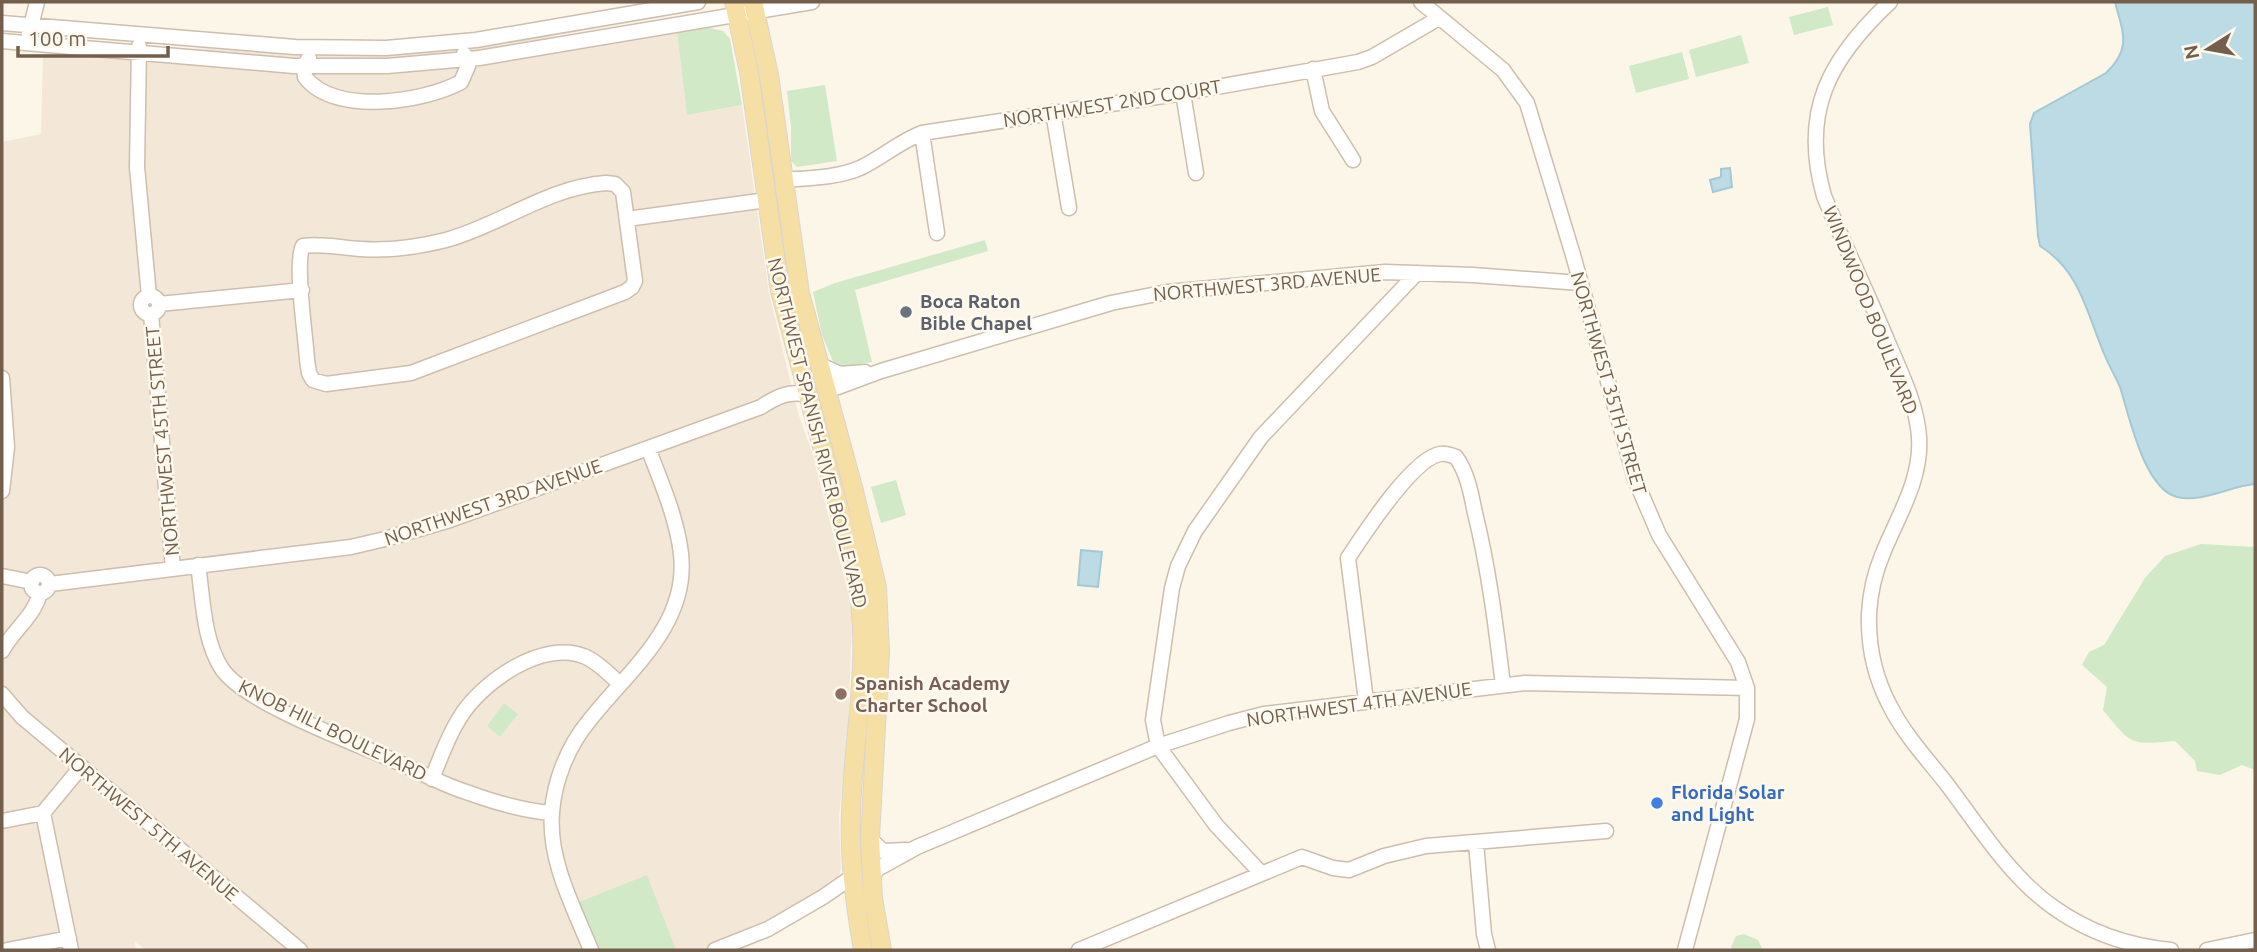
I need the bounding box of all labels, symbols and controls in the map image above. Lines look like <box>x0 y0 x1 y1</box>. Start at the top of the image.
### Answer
scale bar <box>18 14 168 58</box>
north arrow <box>2173 14 2243 84</box>
text: 100 m <box>28 26 86 50</box>
text: N <box>2179 43 2203 61</box>
street label: NORTHWEST 2ND COURT <box>1001 75 1223 131</box>
street label: WINDWOOD BOULEVARD <box>1819 203 1923 417</box>
street label: NORTHWEST SPANISH RIVER BOULEVARD <box>764 256 872 610</box>
street label: NORTHWEST 3RD AVENUE <box>1152 263 1382 305</box>
street label: NORTHWEST 35TH STREET <box>1567 269 1652 497</box>
place label: Boca Raton Bible Chapel <box>920 290 1032 334</box>
marker: Boca Raton Bible Chapel <box>898 304 914 320</box>
street label: NORTHWEST 45TH STREET <box>141 325 183 557</box>
street label: NORTHWEST 3RD AVENUE <box>381 454 605 550</box>
place label: Spanish Academy Charter School <box>855 672 1010 716</box>
street label: KNOB HILL BOULEVARD <box>235 675 431 785</box>
street label: NORTHWEST 4TH AVENUE <box>1245 677 1473 731</box>
marker: Spanish Academy Charter School <box>833 686 849 702</box>
street label: NORTHWEST 5TH AVENUE <box>55 743 243 905</box>
place label: Florida Solar and Light <box>1671 781 1785 825</box>
marker: Florida Solar and Light <box>1649 795 1665 811</box>

